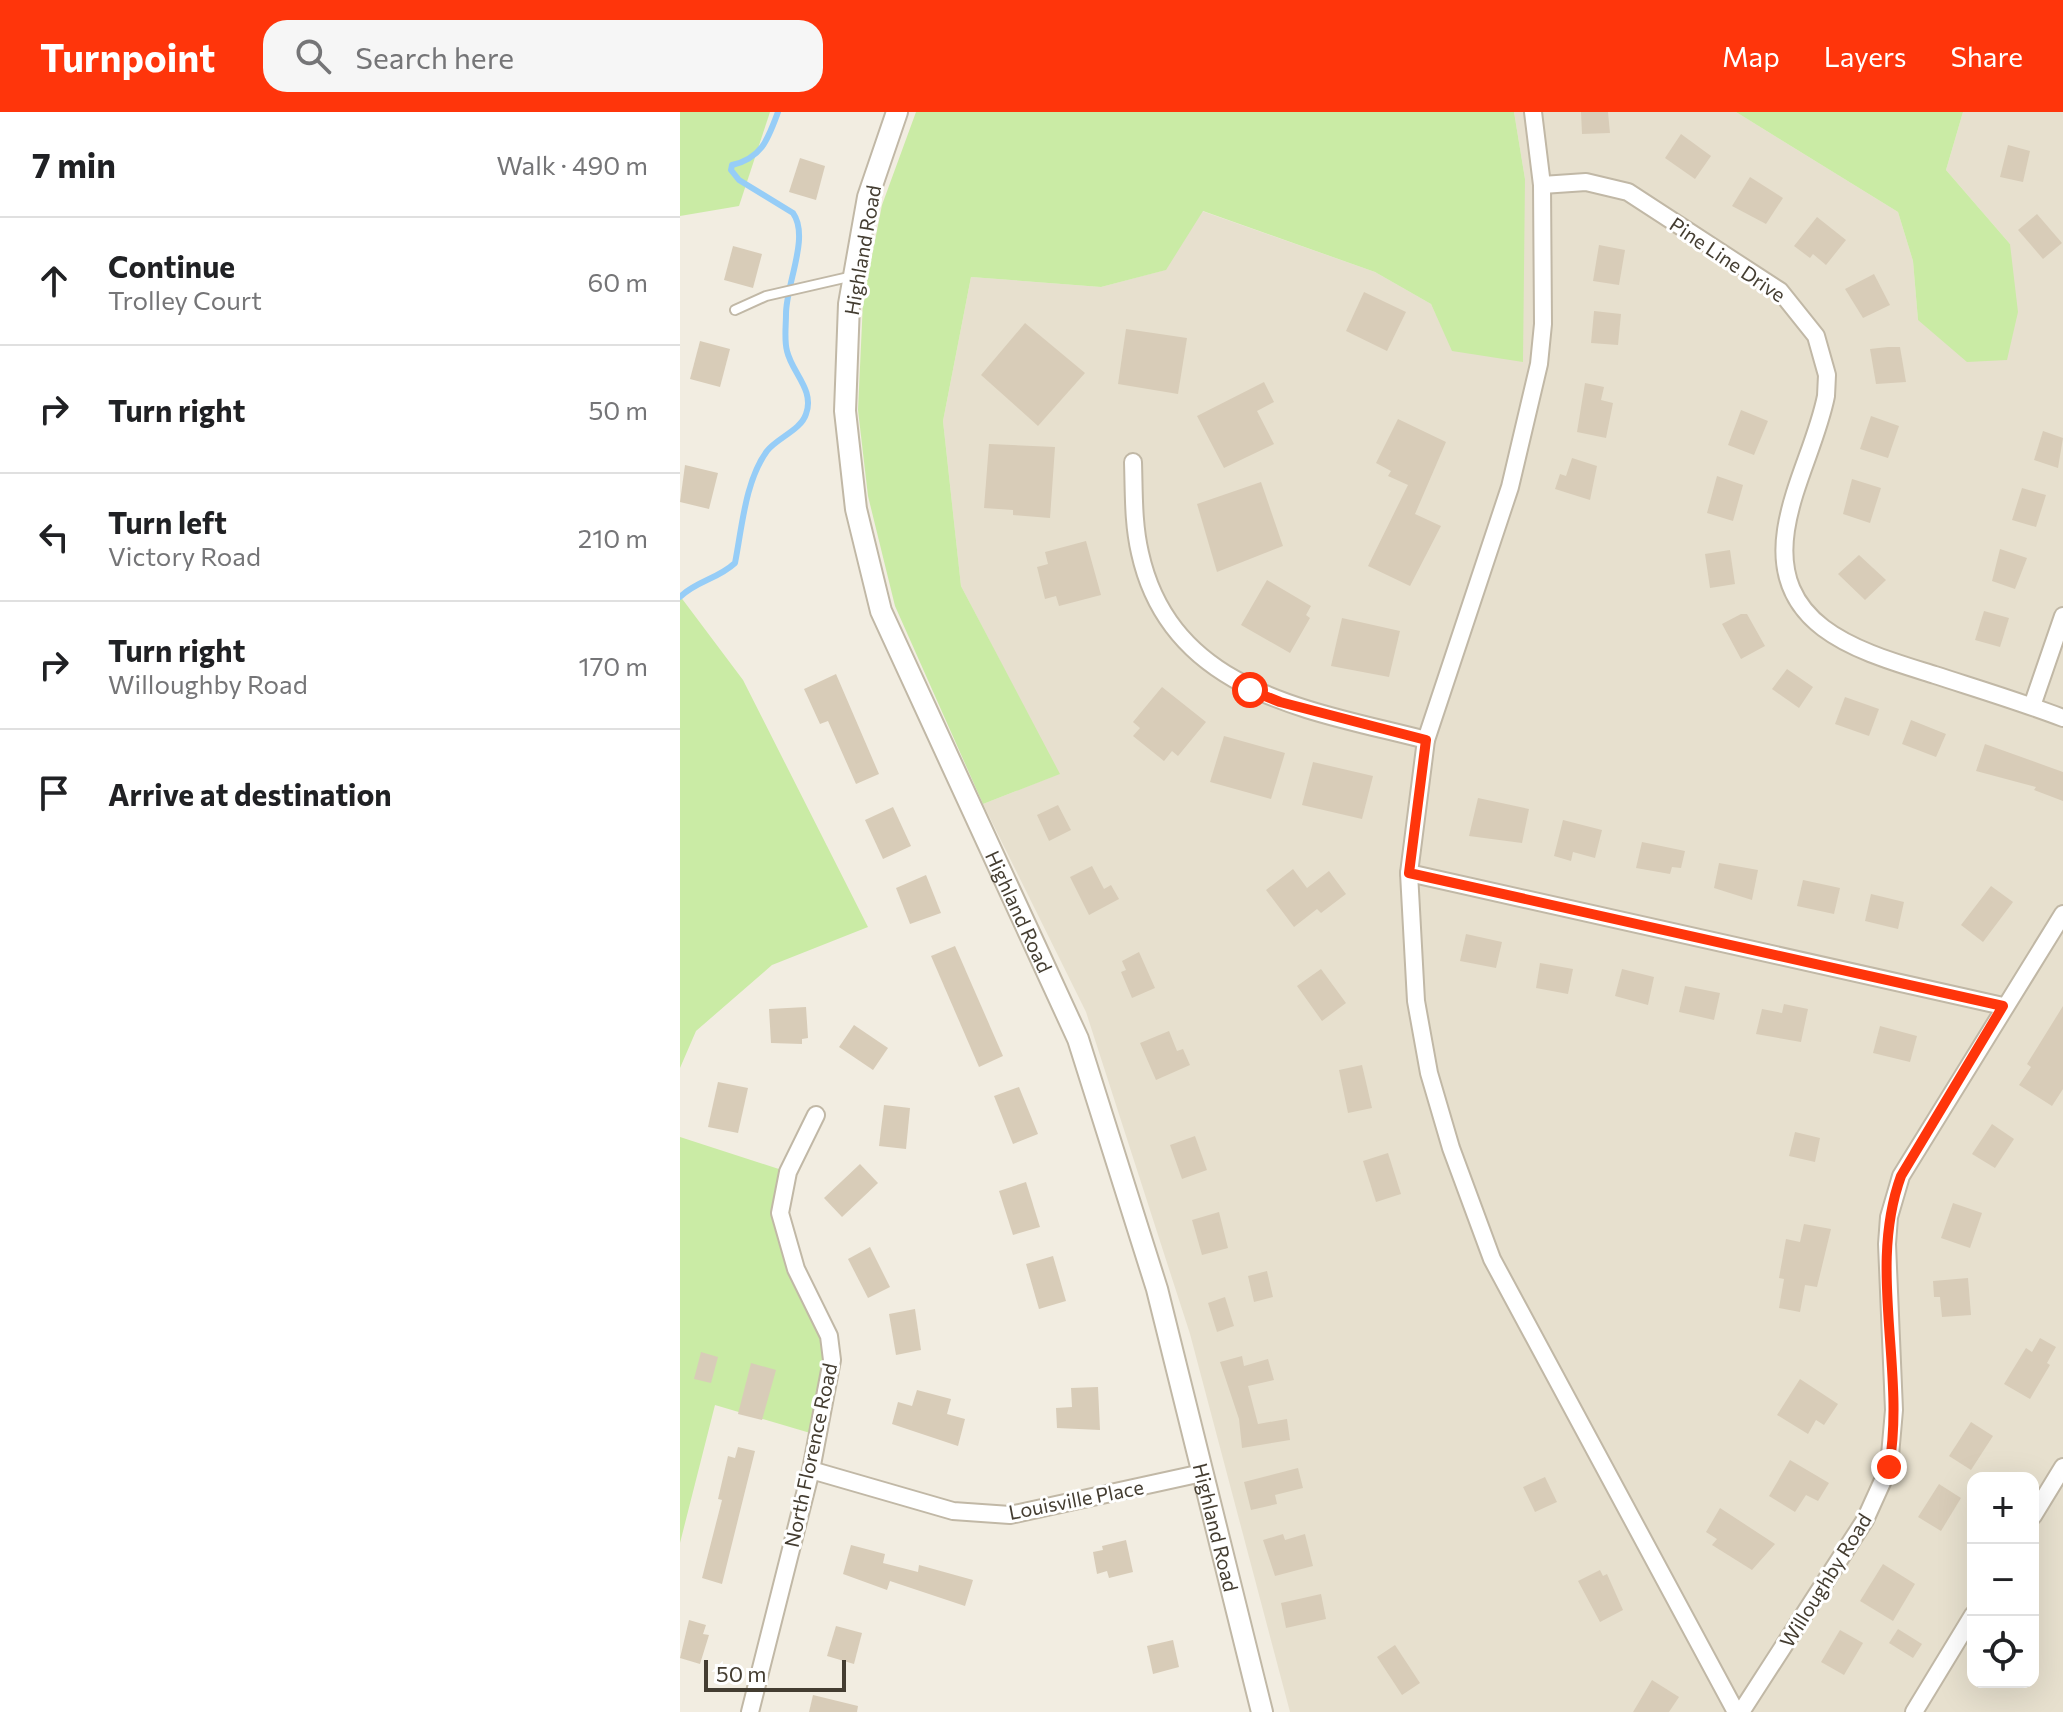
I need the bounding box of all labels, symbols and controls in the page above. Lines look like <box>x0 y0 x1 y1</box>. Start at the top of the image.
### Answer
search box <box>263 20 823 92</box>
text: Turnpoint <box>40 33 215 80</box>
icon: search <box>291 34 335 78</box>
text: Search here <box>355 38 514 75</box>
text: Map <box>1722 39 1780 73</box>
text: Layers <box>1824 39 1906 73</box>
text: Share <box>1950 39 2023 73</box>
text: 7 min <box>32 143 116 185</box>
text: Walk · 490 m <box>496 149 648 180</box>
street label: Highland Road <box>839 183 885 317</box>
street label: Pine Line Drive <box>1666 212 1790 306</box>
text: Continue <box>108 247 235 284</box>
icon: ahead <box>32 259 76 303</box>
text: 60 m <box>588 266 648 297</box>
text: Trolley Court <box>108 284 262 315</box>
icon: right <box>32 387 76 431</box>
text: Turn right <box>108 391 245 428</box>
text: 50 m <box>588 394 648 425</box>
text: Turn left <box>108 503 227 540</box>
icon: left <box>32 515 76 559</box>
text: 210 m <box>578 522 648 553</box>
text: Victory Road <box>108 540 261 571</box>
text: Turn right <box>108 631 245 668</box>
icon: right <box>32 643 76 687</box>
text: 170 m <box>579 650 648 681</box>
text: Willoughby Road <box>108 668 308 699</box>
route start <box>1232 672 1268 708</box>
icon: arrive <box>32 771 76 815</box>
text: Arrive at destination <box>108 775 392 812</box>
street label: Highland Road <box>981 847 1058 976</box>
street label: North Florence Road <box>779 1361 841 1549</box>
route end <box>1871 1449 1907 1485</box>
street label: Highland Road <box>1189 1460 1244 1594</box>
map controls <box>1967 1472 2039 1688</box>
button: + <box>1967 1472 2039 1544</box>
street label: Louisville Place <box>1006 1474 1146 1524</box>
street label: Willoughby Road <box>1774 1509 1876 1651</box>
button: − <box>1967 1544 2039 1616</box>
button: locate <box>1967 1616 2039 1688</box>
scale bar <box>704 1656 846 1692</box>
text: 50 m <box>716 1660 766 1687</box>

